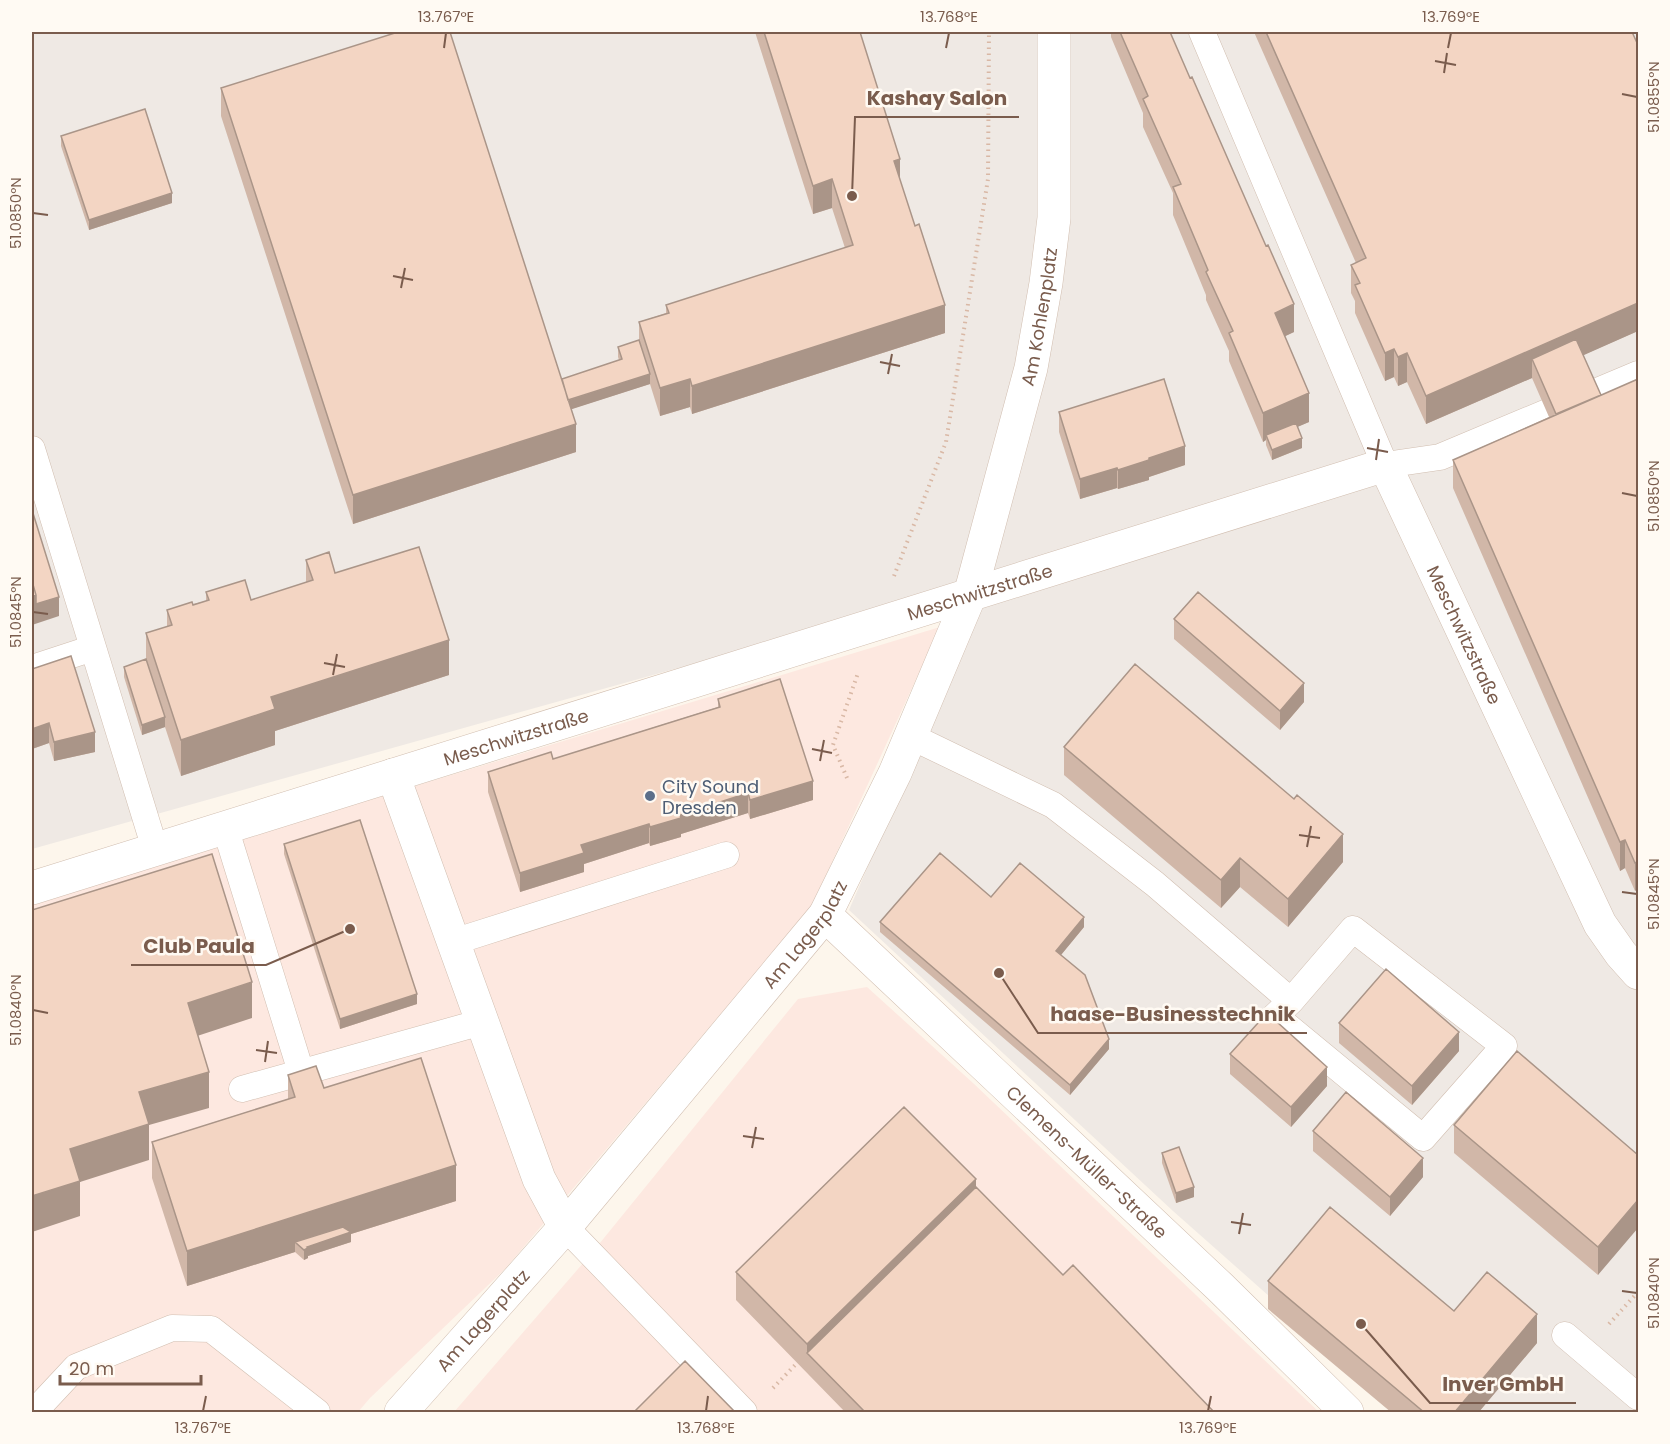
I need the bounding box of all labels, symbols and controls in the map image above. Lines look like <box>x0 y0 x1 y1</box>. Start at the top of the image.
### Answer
text: 13.767°E <box>418 6 474 27</box>
text: 13.768°E <box>920 6 978 27</box>
text: 13.769°E <box>1422 6 1480 27</box>
text: 51.0855°N <box>1643 61 1664 133</box>
callout: Kashay Salon <box>855 79 1019 117</box>
text: Kashay Salon <box>867 84 1007 112</box>
text: 51.0850°N <box>5 177 26 249</box>
street label: Am Kohlenplatz <box>1014 246 1063 389</box>
text: 51.0850°N <box>1643 460 1664 532</box>
street label: Meschwitzstraße <box>904 557 1055 626</box>
street label: Meschwitzstraße <box>1421 561 1508 708</box>
text: 51.0845°N <box>5 576 26 648</box>
street label: Meschwitzstraße <box>440 702 592 771</box>
place label: City Sound Dresden <box>662 774 759 820</box>
marker: City Sound Dresden <box>643 789 657 803</box>
text: 51.0845°N <box>1643 858 1664 930</box>
street label: Am Lagerplatz <box>757 876 853 994</box>
callout: Club Paula <box>131 927 266 965</box>
text: Club Paula <box>143 932 255 960</box>
text: 51.0840°N <box>5 974 26 1046</box>
callout: haase-Businesstechnik <box>1038 995 1307 1033</box>
text: haase-Businesstechnik <box>1050 1000 1296 1028</box>
street label: Clemens-Müller-Straße <box>1001 1080 1173 1244</box>
text: 51.0840°N <box>1643 1257 1664 1329</box>
street label: Am Lagerplatz <box>430 1263 535 1377</box>
scale bar <box>60 1348 201 1386</box>
text: 20 m <box>69 1356 114 1381</box>
callout: Inver GmbH <box>1430 1365 1576 1403</box>
text: Inver GmbH <box>1442 1370 1564 1398</box>
text: 13.767°E <box>175 1417 231 1438</box>
text: 13.768°E <box>677 1417 735 1438</box>
text: 13.769°E <box>1179 1417 1237 1438</box>

